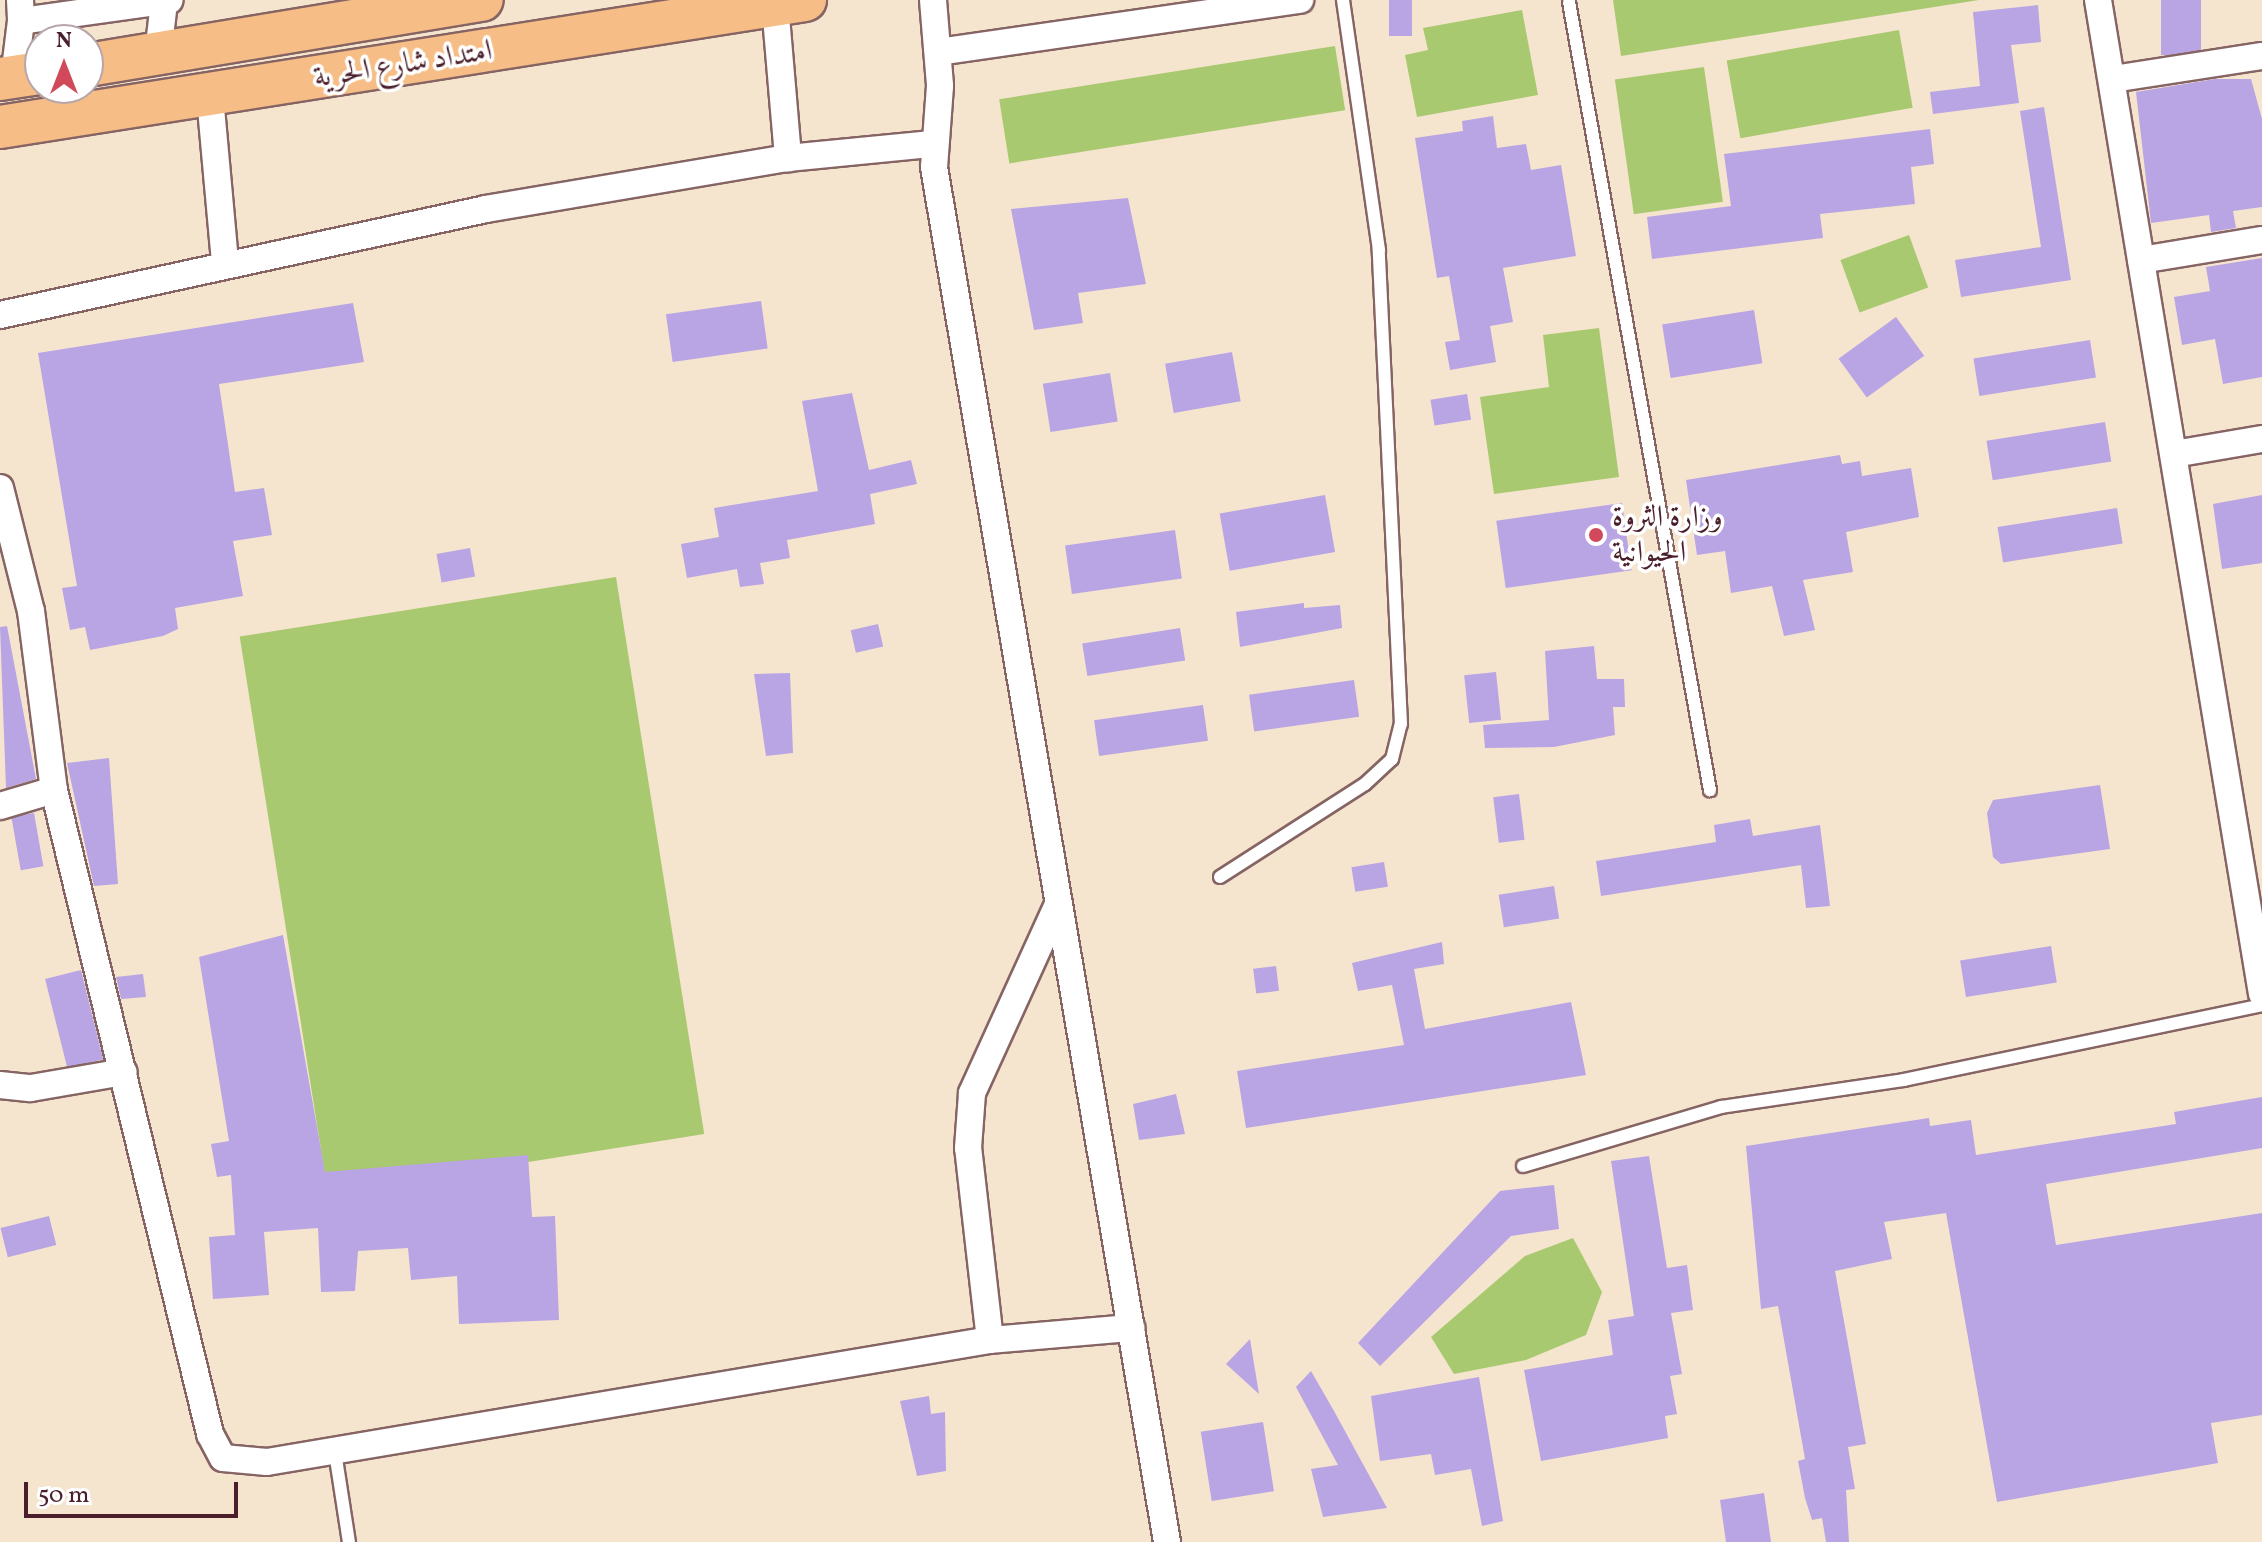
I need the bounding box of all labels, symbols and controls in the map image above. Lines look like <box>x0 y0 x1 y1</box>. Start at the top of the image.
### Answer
north arrow <box>24 24 104 104</box>
text: N <box>56 26 72 57</box>
street label: امتداد شارع الحرية <box>311 33 495 97</box>
place label: وزارة الثروة الحيوانية <box>1612 500 1723 570</box>
marker: وزارة الثروة الحيوانية <box>1587 526 1605 544</box>
scale bar <box>28 1466 242 1516</box>
text: 50 m <box>38 1479 90 1513</box>

